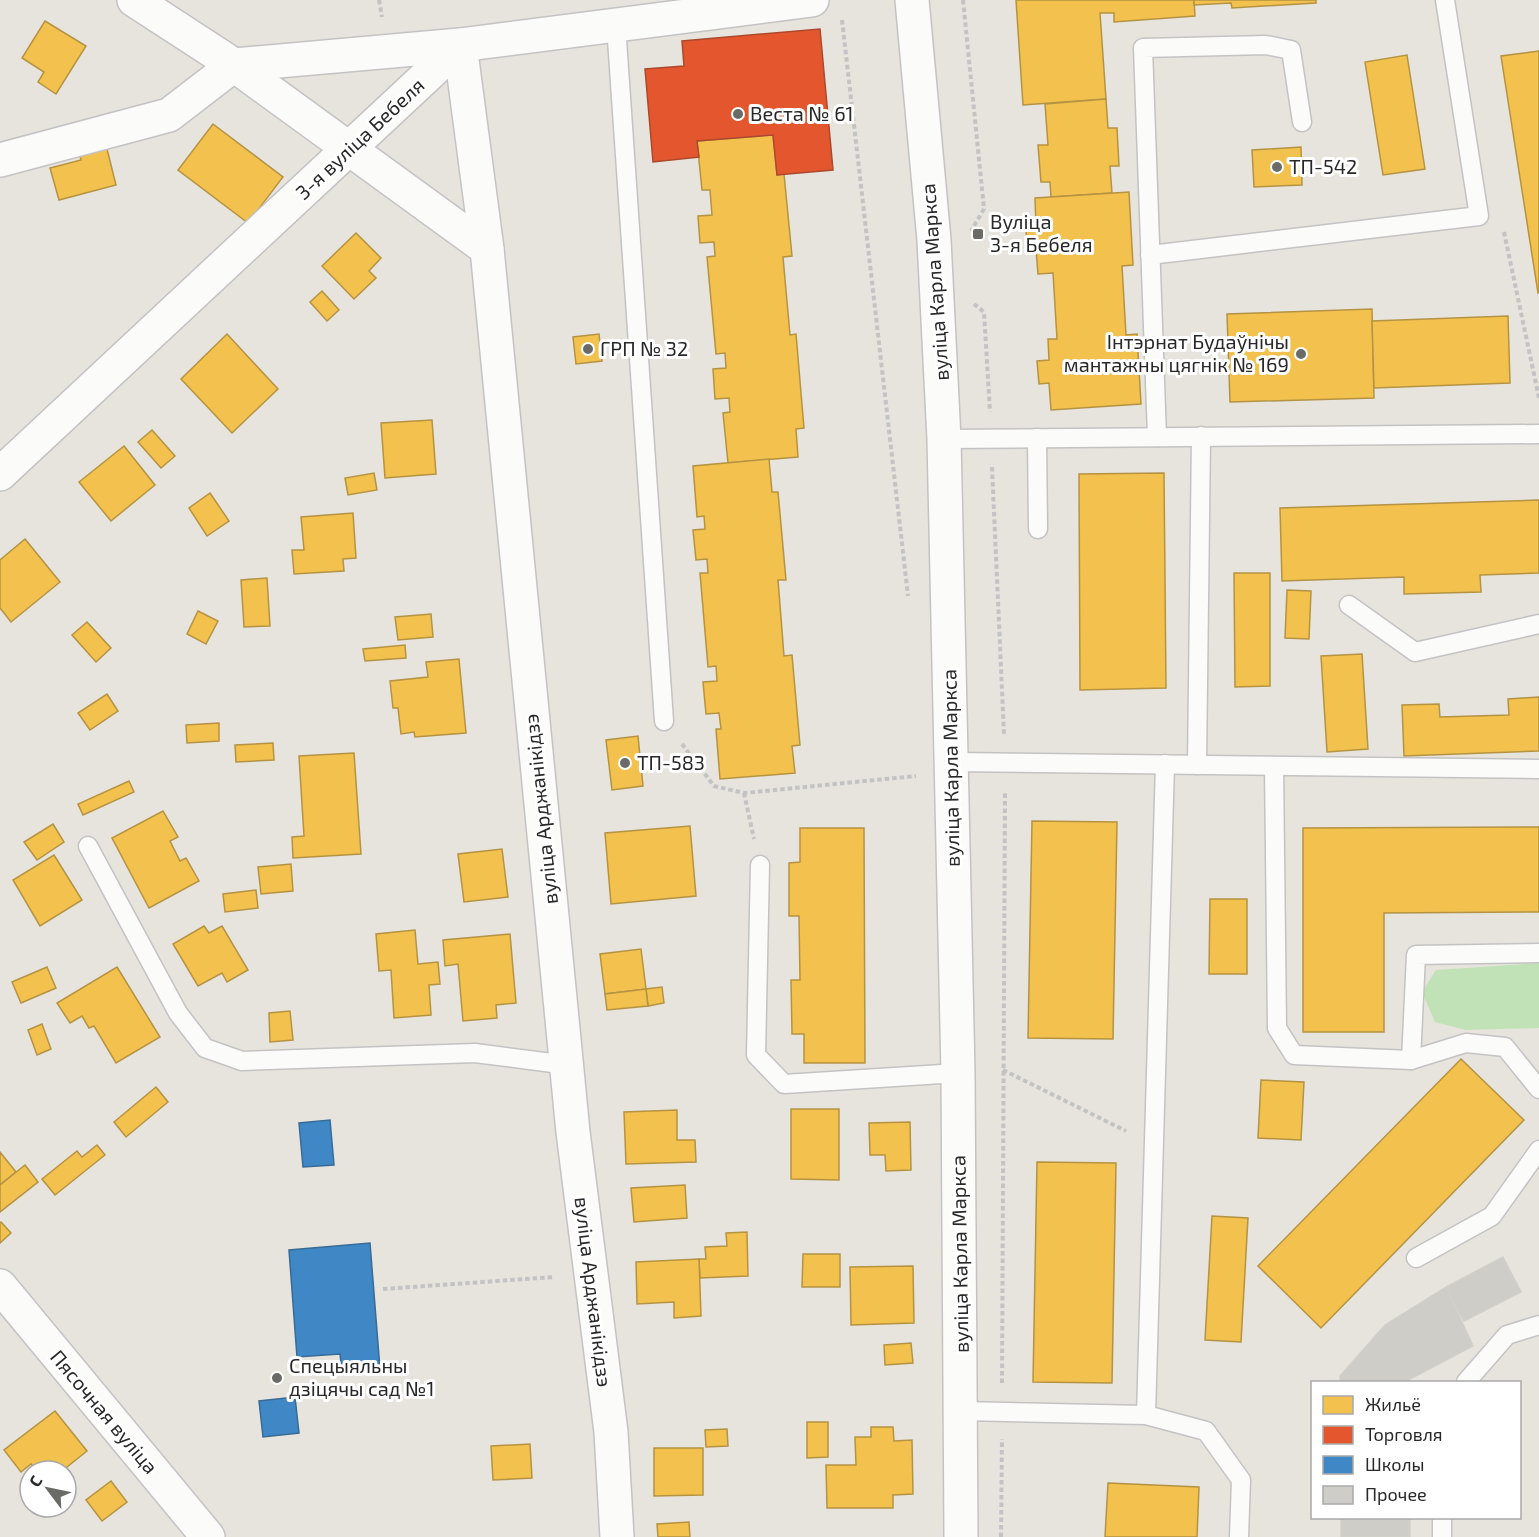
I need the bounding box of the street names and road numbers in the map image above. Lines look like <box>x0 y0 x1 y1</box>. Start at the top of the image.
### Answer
street label: 3-я вуліца Бебеля <box>290 72 429 205</box>
street label: вуліца Карла Маркса <box>915 183 954 382</box>
street label: вуліца Карла Маркса <box>936 669 965 867</box>
street label: вуліца Арджанікідзэ <box>518 713 563 906</box>
street label: вуліца Карла Маркса <box>945 1155 974 1353</box>
street label: вуліца Арджанікідзэ <box>569 1195 618 1388</box>
street label: Пясочная вуліца <box>45 1345 163 1479</box>

